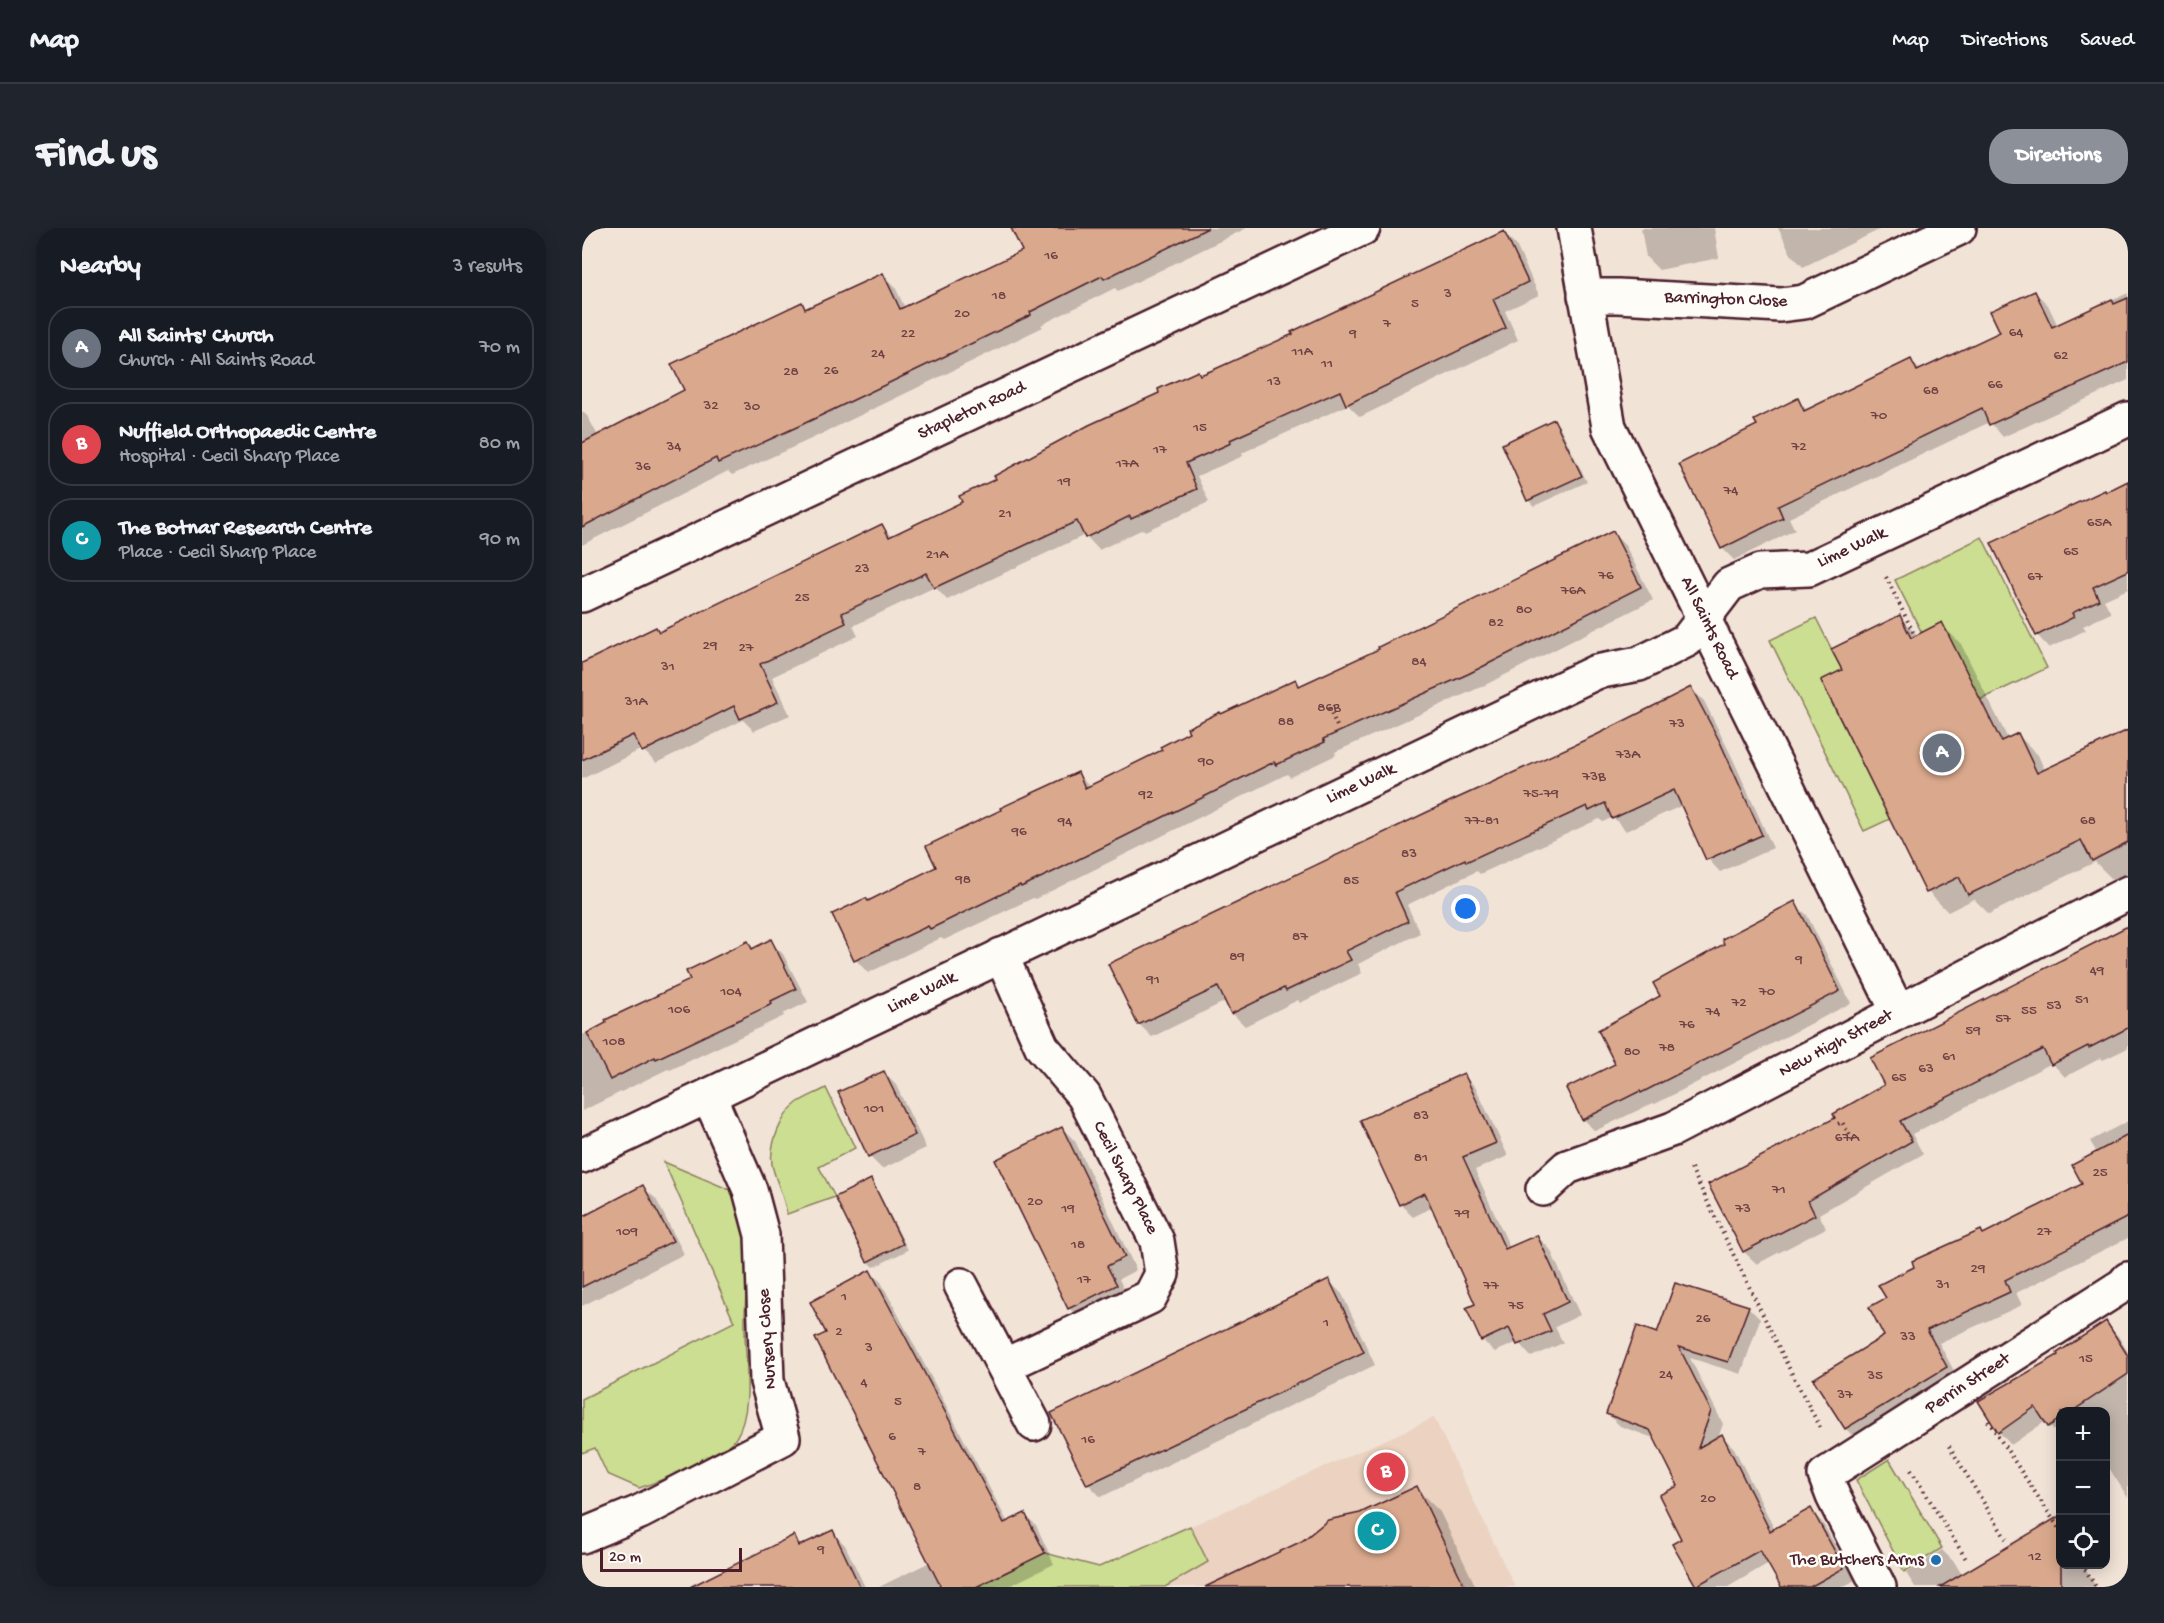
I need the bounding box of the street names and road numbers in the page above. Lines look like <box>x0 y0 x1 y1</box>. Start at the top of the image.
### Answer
street label: Barrington Close <box>1663 287 1789 313</box>
street label: Stapleton Road <box>915 376 1031 445</box>
street label: Lime Walk <box>1814 522 1892 573</box>
street label: All Saints Road <box>1675 573 1743 684</box>
street label: Lime Walk <box>1323 758 1401 809</box>
street label: Lime Walk <box>884 966 962 1019</box>
street label: New High Street <box>1776 1004 1898 1083</box>
street label: Cecil Sharp Place <box>1087 1118 1163 1239</box>
street label: Nursery Close <box>754 1287 782 1390</box>
street label: Perrin Street <box>1921 1348 2016 1420</box>

